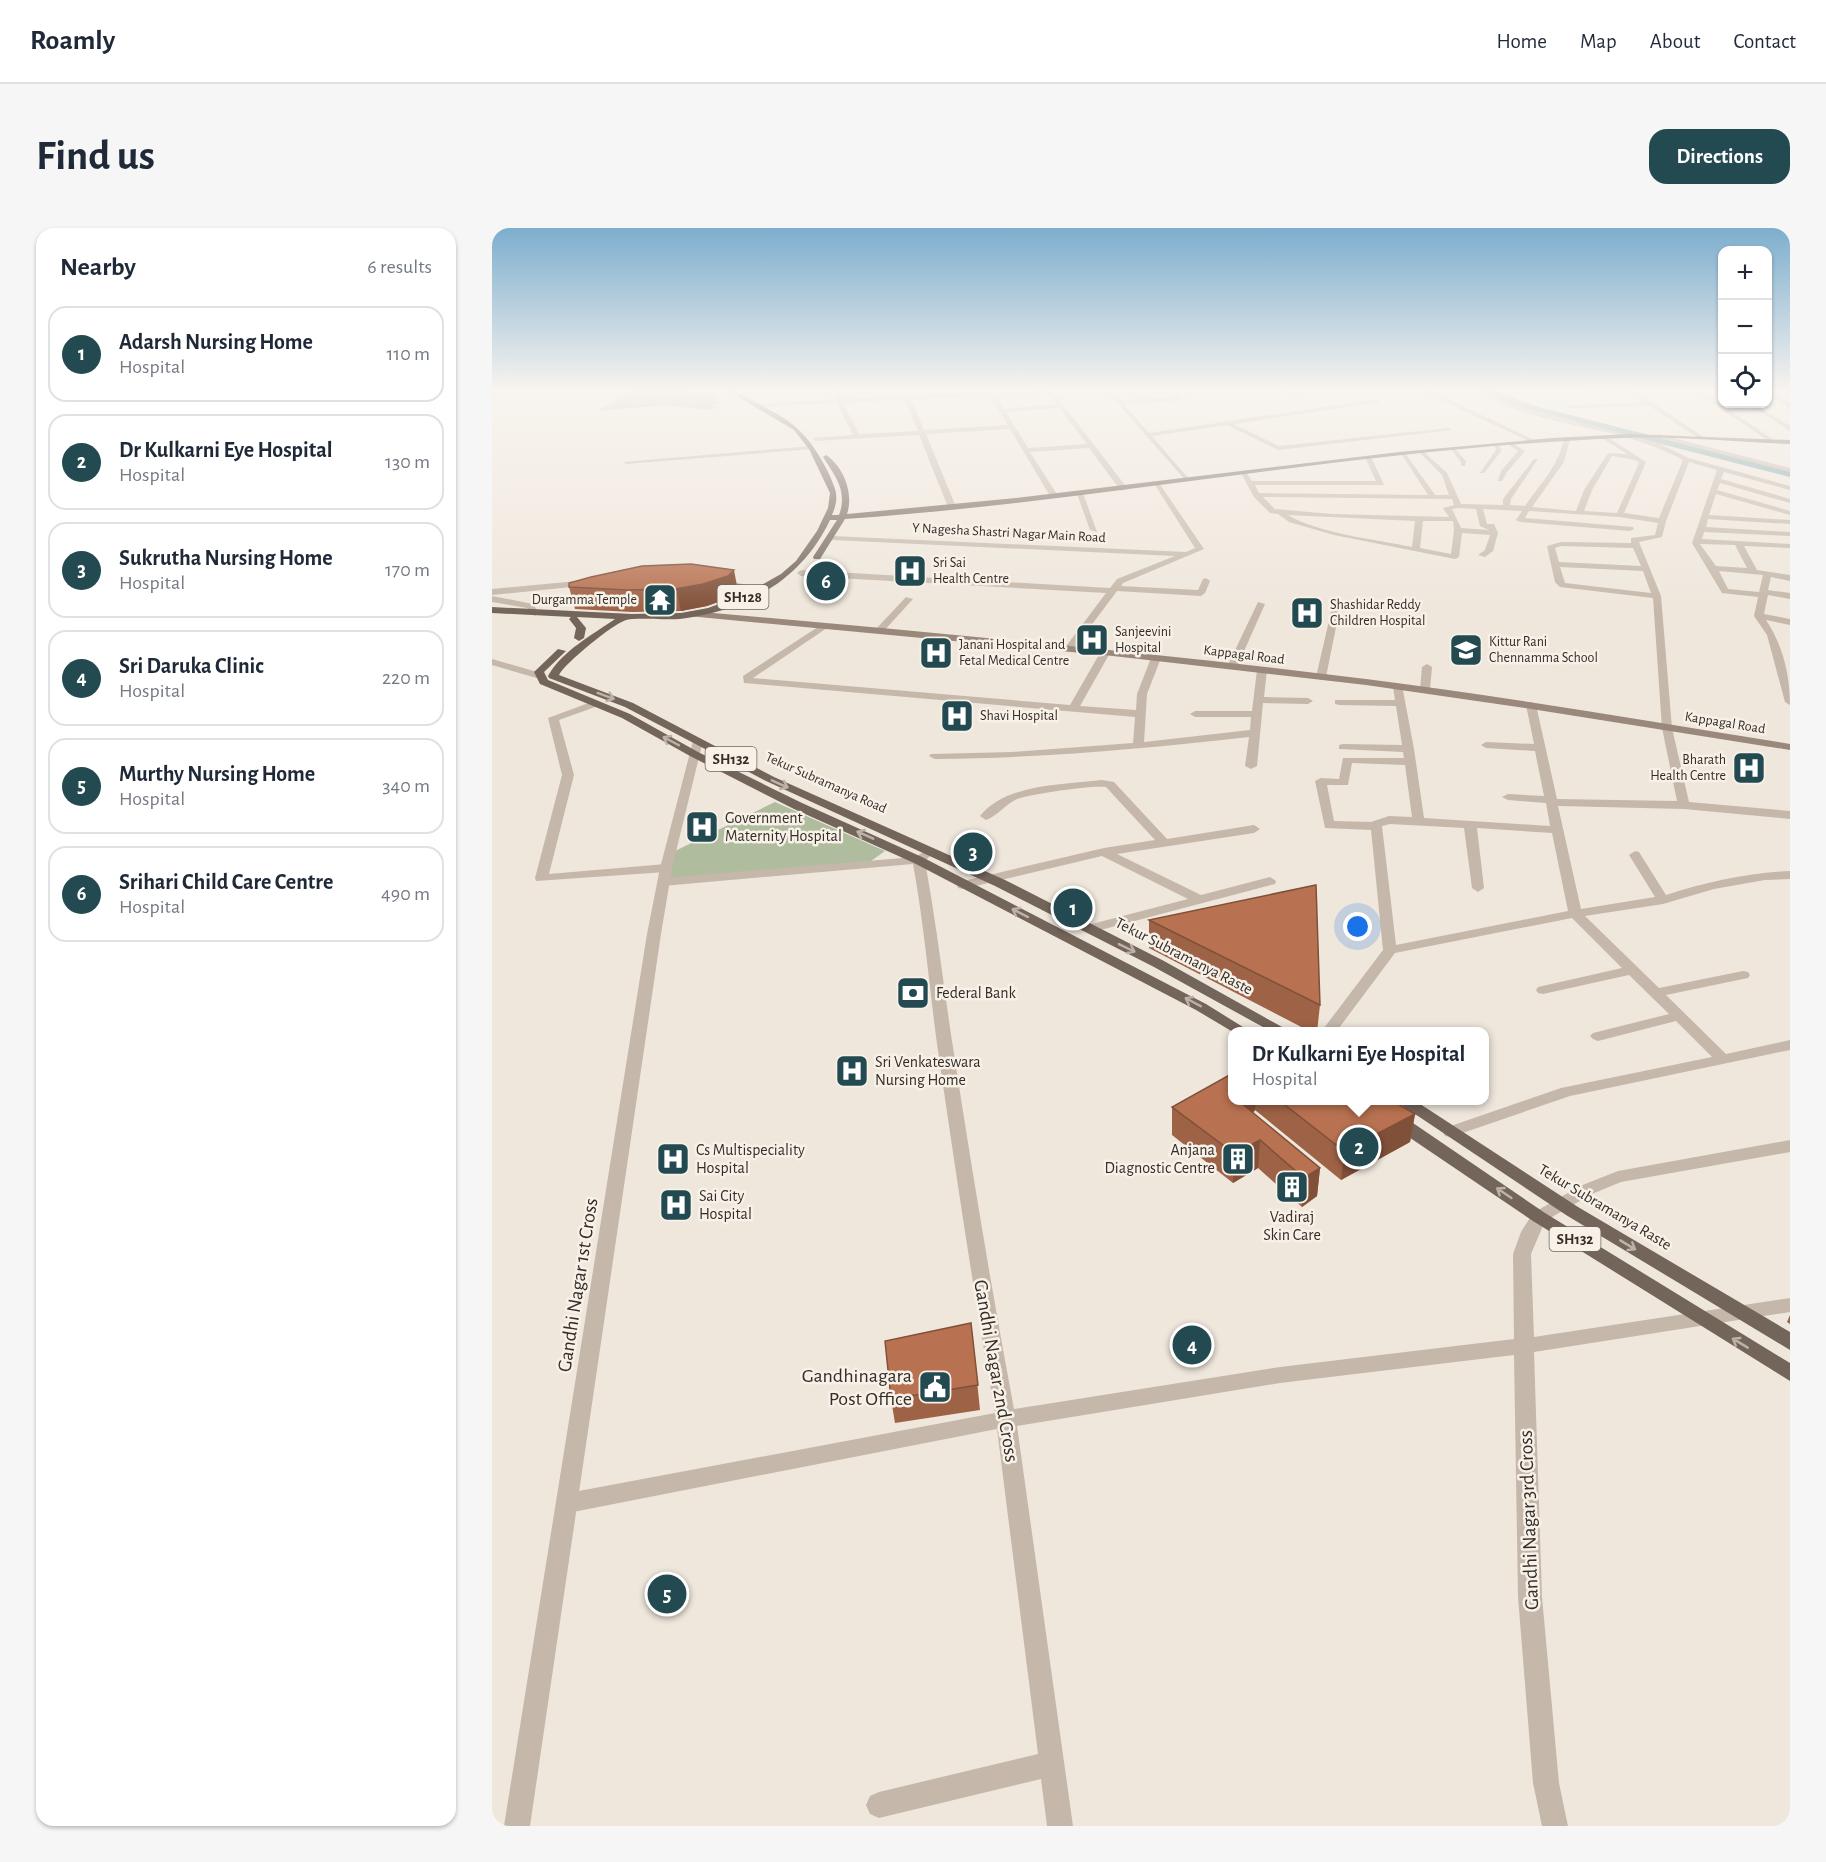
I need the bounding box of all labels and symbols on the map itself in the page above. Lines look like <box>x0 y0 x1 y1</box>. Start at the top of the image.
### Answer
street label: Y Nagesha Shastri Nagar Main Road <box>912 521 1106 545</box>
hospital icon: Sri Sai Health Centre <box>892 553 928 589</box>
place label: Sri Sai Health Centre <box>933 556 1009 586</box>
pin: 6 <box>806 558 846 604</box>
temple icon: Durgamma Temple <box>642 582 678 618</box>
road number: SH128 <box>718 585 768 609</box>
place label: Durgamma Temple <box>532 593 637 607</box>
hospital icon: Shashidar Reddy Children Hospital <box>1289 595 1325 631</box>
place label: Shashidar Reddy Children Hospital <box>1330 598 1425 628</box>
hospital icon: Sanjeevini Hospital <box>1074 622 1110 658</box>
place label: Sanjeevini Hospital <box>1115 625 1171 655</box>
school or university icon: Kittur Rani Chennamma School <box>1448 632 1484 668</box>
hospital icon: Janani Hospital and Fetal Medical Centre <box>918 635 954 671</box>
place label: Kittur Rani Chennamma School <box>1489 635 1598 665</box>
place label: Janani Hospital and Fetal Medical Centre <box>959 638 1069 668</box>
street label: Kappagal Road <box>1203 643 1285 667</box>
one-way arrow <box>596 692 615 703</box>
hospital icon: Shavi Hospital <box>939 698 975 734</box>
place label: Shavi Hospital <box>980 709 1058 723</box>
street label: Kappagal Road <box>1684 710 1766 736</box>
one-way arrow <box>662 735 680 746</box>
road number: SH132 <box>706 747 756 771</box>
street label: Tekur Subramanya Road <box>763 750 889 816</box>
hospital icon: Bharath Health Centre <box>1731 750 1767 786</box>
place label: Bharath Health Centre <box>1650 753 1726 783</box>
one-way arrow <box>771 779 789 790</box>
hospital icon: Government Maternity Hospital <box>684 809 720 845</box>
place label: Government Maternity Hospital <box>725 810 842 845</box>
one-way arrow <box>856 829 874 841</box>
pin: 3 <box>954 830 992 874</box>
pin: 1 <box>1054 886 1092 930</box>
one-way arrow <box>1012 907 1029 919</box>
your location <box>1343 912 1372 941</box>
street label: Tekur Subramanya Raste <box>1112 914 1255 999</box>
one-way arrow <box>1118 943 1136 955</box>
bank icon: Federal Bank <box>895 975 931 1011</box>
place label: Federal Bank <box>936 985 1016 1001</box>
one-way arrow <box>1185 996 1203 1008</box>
hospital icon: Sri Venkateswara Nursing Home <box>834 1053 870 1089</box>
place label: Sri Venkateswara Nursing Home <box>875 1054 981 1088</box>
pin: 2 <box>1340 1124 1378 1170</box>
hospital icon: Cs Multispeciality Hospital <box>655 1141 691 1177</box>
building icon: Anjana Diagnostic Centre <box>1220 1141 1256 1177</box>
place label: Cs Multispeciality Hospital <box>696 1142 805 1176</box>
place label: Anjana Diagnostic Centre <box>1105 1142 1215 1176</box>
street label: Tekur Subramanya Raste <box>1535 1161 1674 1254</box>
building icon: Vadiraj Skin Care <box>1274 1169 1310 1205</box>
hospital icon: Sai City Hospital <box>658 1187 694 1223</box>
one-way arrow <box>1497 1187 1513 1199</box>
place label: Sai City Hospital <box>699 1188 752 1222</box>
street label: Gandhi Nagar 1st Cross <box>554 1197 602 1373</box>
place label: Vadiraj Skin Care <box>1263 1209 1321 1243</box>
road number: SH132 <box>1550 1227 1600 1251</box>
one-way arrow <box>1619 1239 1636 1251</box>
street label: Gandhi Nagar 2nd Cross <box>970 1278 1022 1464</box>
pin: 4 <box>1172 1322 1212 1368</box>
one-way arrow <box>1732 1336 1749 1348</box>
place label: Gandhinagara Post Office <box>802 1366 912 1409</box>
public building icon: Gandhinagara Post Office <box>917 1369 953 1405</box>
street label: Gandhi Nagar 3rd Cross <box>1516 1430 1542 1610</box>
pin: 5 <box>648 1572 687 1616</box>

